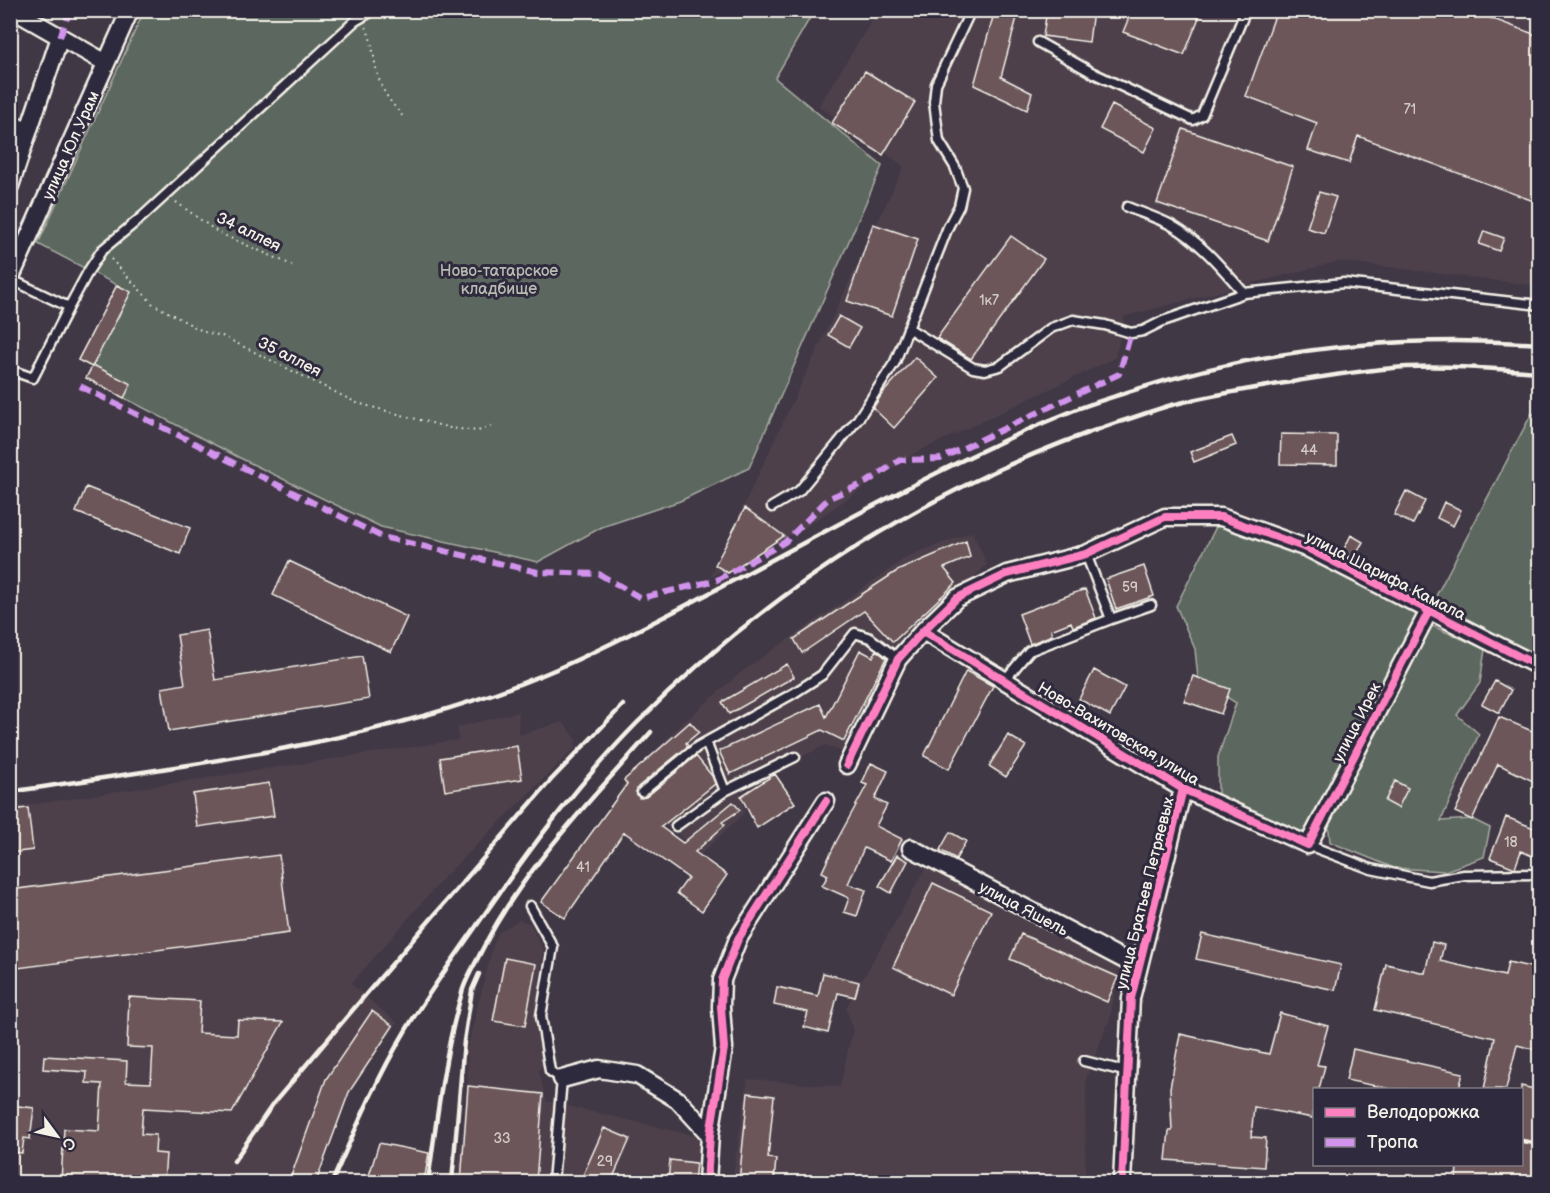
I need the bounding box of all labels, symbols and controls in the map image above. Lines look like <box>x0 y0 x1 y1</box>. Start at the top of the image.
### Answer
street label: улица Юл Урам <box>39 88 104 203</box>
house number: 71 <box>1404 101 1416 118</box>
street label: 34 аллея <box>213 209 284 256</box>
park label: Ново-татарское кладбище <box>440 262 558 299</box>
house number: 1к7 <box>979 292 999 309</box>
street label: 35 аллея <box>254 333 324 381</box>
house number: 44 <box>1300 442 1318 459</box>
street label: улица Шарифа Камала <box>1302 528 1469 625</box>
house number: 59 <box>1122 579 1138 596</box>
street label: Ново-Вахитовская улица <box>1034 678 1203 790</box>
street label: улица Ирек <box>1329 679 1386 766</box>
street label: улица Братьев Петряевых <box>1112 795 1179 991</box>
house number: 18 <box>1504 834 1518 851</box>
house number: 41 <box>576 859 590 876</box>
street label: улица Яшель <box>976 878 1071 941</box>
legend <box>1313 1088 1523 1166</box>
text: Велодорожка <box>1367 1102 1480 1123</box>
north arrow <box>27 1106 87 1166</box>
house number: 33 <box>493 1130 511 1147</box>
text: Тропа <box>1367 1132 1418 1153</box>
text: С <box>57 1134 79 1153</box>
house number: 29 <box>597 1153 613 1170</box>

